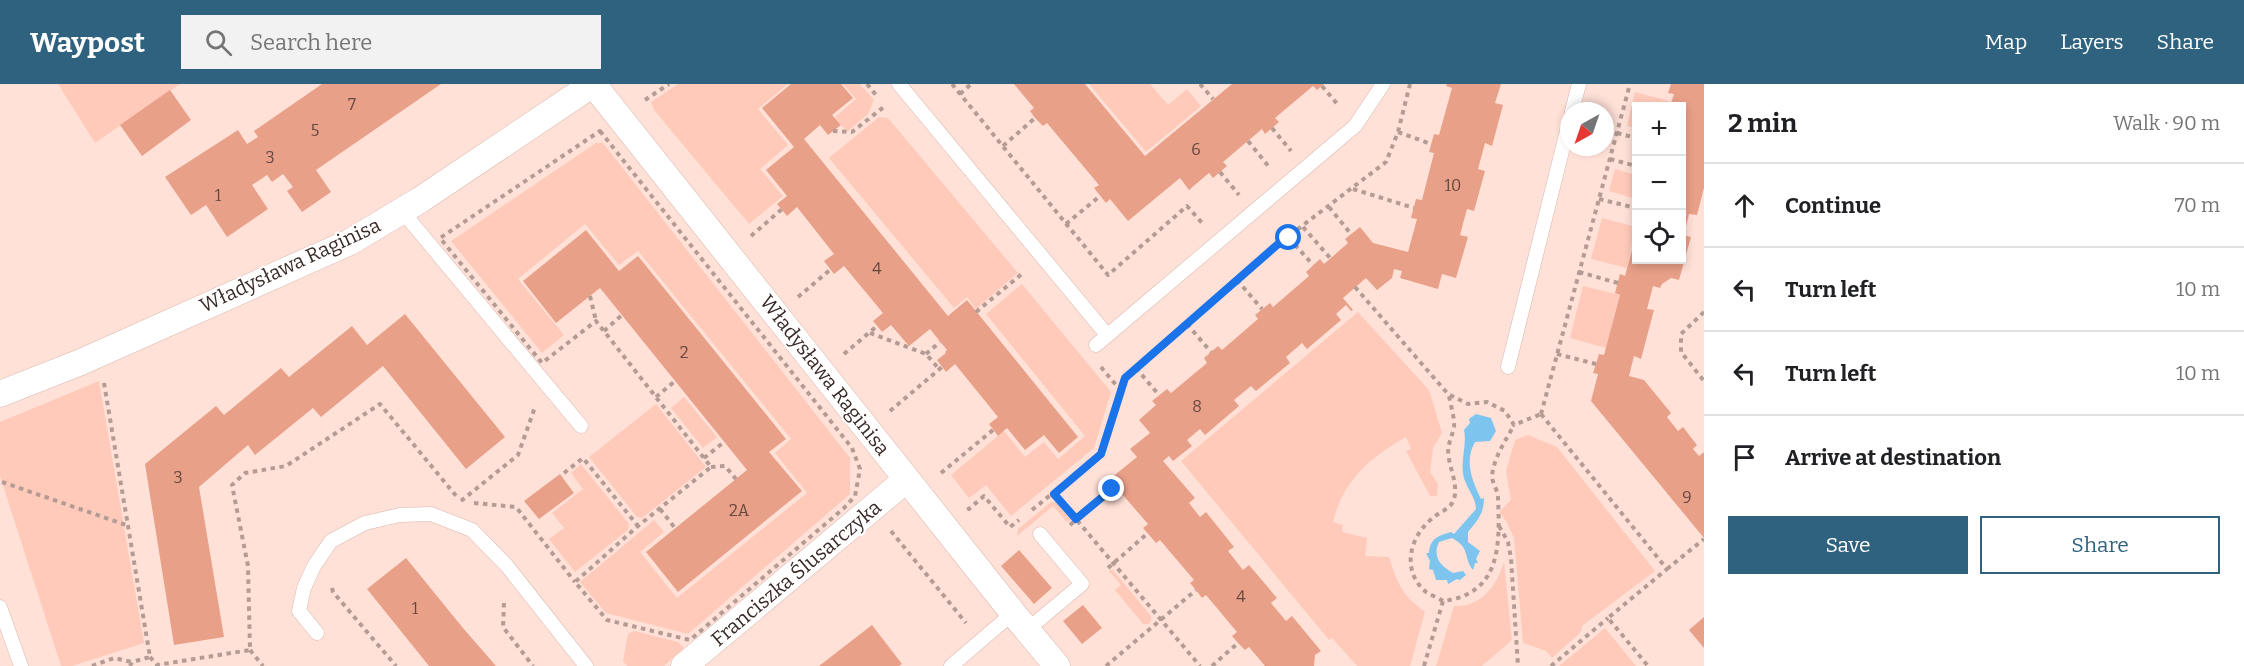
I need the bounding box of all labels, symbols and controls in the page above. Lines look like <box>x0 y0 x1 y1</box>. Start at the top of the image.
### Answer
search box <box>181 15 601 69</box>
text: Waypost <box>30 26 145 59</box>
icon: search <box>202 26 235 59</box>
text: Search here <box>250 29 372 56</box>
text: Map <box>1985 29 2027 55</box>
text: Layers <box>2060 29 2124 55</box>
text: Share <box>2157 29 2214 55</box>
house number: 7 <box>348 95 356 114</box>
north arrow <box>1560 102 1614 156</box>
map controls <box>1632 102 1686 264</box>
button: + <box>1632 102 1686 156</box>
text: 2 min <box>1728 108 1797 139</box>
text: Walk · 90 m <box>2113 111 2220 135</box>
house number: 5 <box>311 121 319 140</box>
house number: 6 <box>1191 140 1201 159</box>
house number: 3 <box>265 148 275 167</box>
button: − <box>1632 156 1686 210</box>
house number: 10 <box>1445 176 1461 195</box>
house number: 1 <box>215 186 222 205</box>
icon: ahead <box>1728 189 1761 222</box>
text: Continue <box>1785 192 1881 219</box>
text: 70 m <box>2174 193 2220 217</box>
button: locate <box>1632 210 1686 264</box>
street label: Władysława Raginisa <box>196 213 384 317</box>
route start <box>1275 224 1301 250</box>
house number: 4 <box>872 259 882 278</box>
icon: left <box>1728 273 1761 306</box>
text: Turn left <box>1785 276 1877 303</box>
text: 10 m <box>2176 277 2220 301</box>
street label: Władysława Raginisa <box>755 290 895 460</box>
house number: 2 <box>680 343 688 362</box>
icon: left <box>1728 357 1761 390</box>
text: Turn left <box>1785 360 1877 387</box>
text: 10 m <box>2176 361 2220 385</box>
house number: 8 <box>1192 397 1202 416</box>
icon: arrive <box>1728 441 1761 474</box>
text: Arrive at destination <box>1785 444 2001 471</box>
house number: 3 <box>173 468 183 487</box>
route end <box>1098 475 1124 501</box>
house number: 9 <box>1682 488 1692 507</box>
street label: Franciszka Ślusarczyka <box>706 495 886 651</box>
house number: 2A <box>729 501 750 520</box>
button: Save <box>1728 516 1968 574</box>
button: Share <box>1980 516 2220 574</box>
house number: 4 <box>1236 587 1246 606</box>
house number: 1 <box>412 599 419 618</box>

